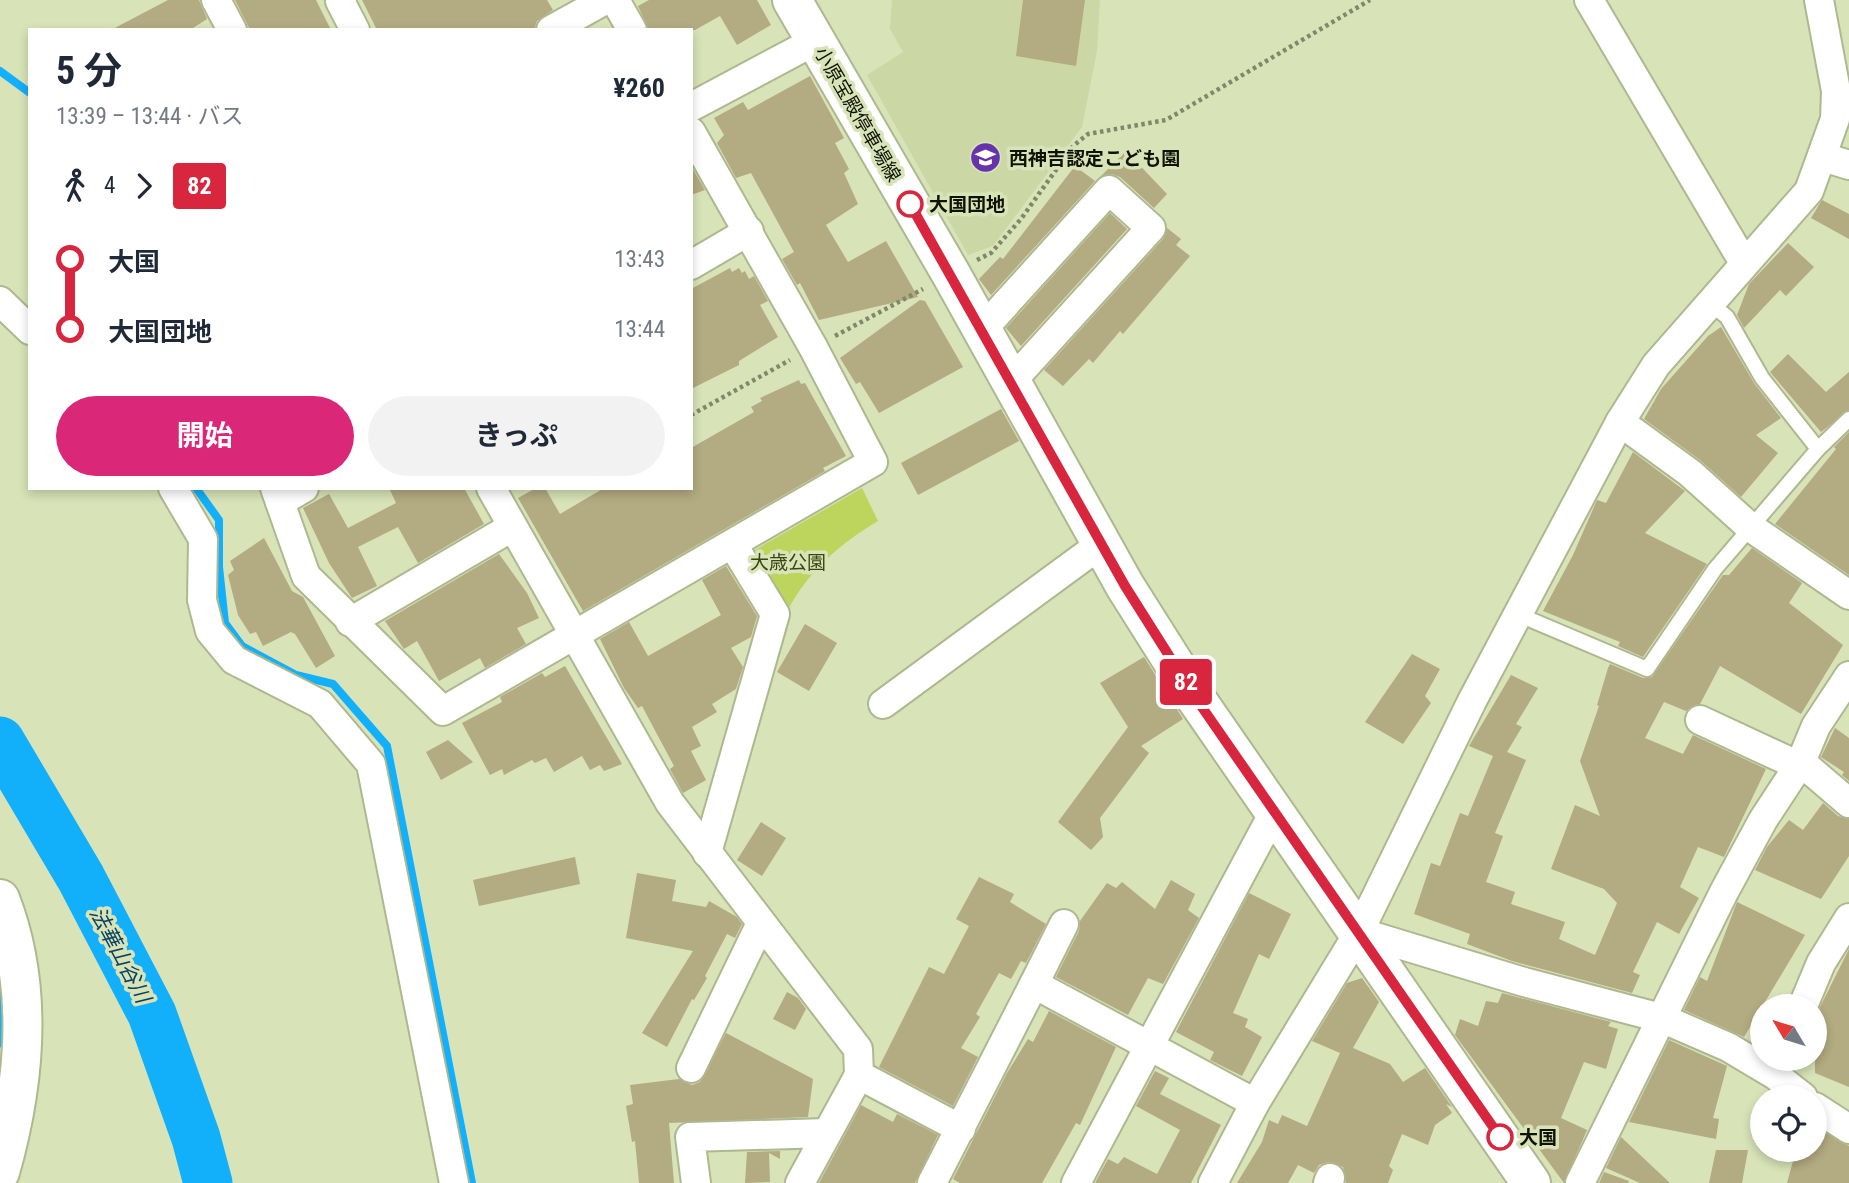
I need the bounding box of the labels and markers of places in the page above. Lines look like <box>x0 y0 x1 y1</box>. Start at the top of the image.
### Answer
school or university icon: 西神吉認定こども園 <box>969 141 1003 175</box>
place label: 西神吉認定こども園 <box>1009 147 1180 170</box>
marker: 大国団地 <box>897 191 923 217</box>
place label: 大国団地 <box>929 193 1005 216</box>
marker: 大国 <box>1487 1124 1513 1150</box>
place label: 大国 <box>1519 1126 1557 1149</box>

